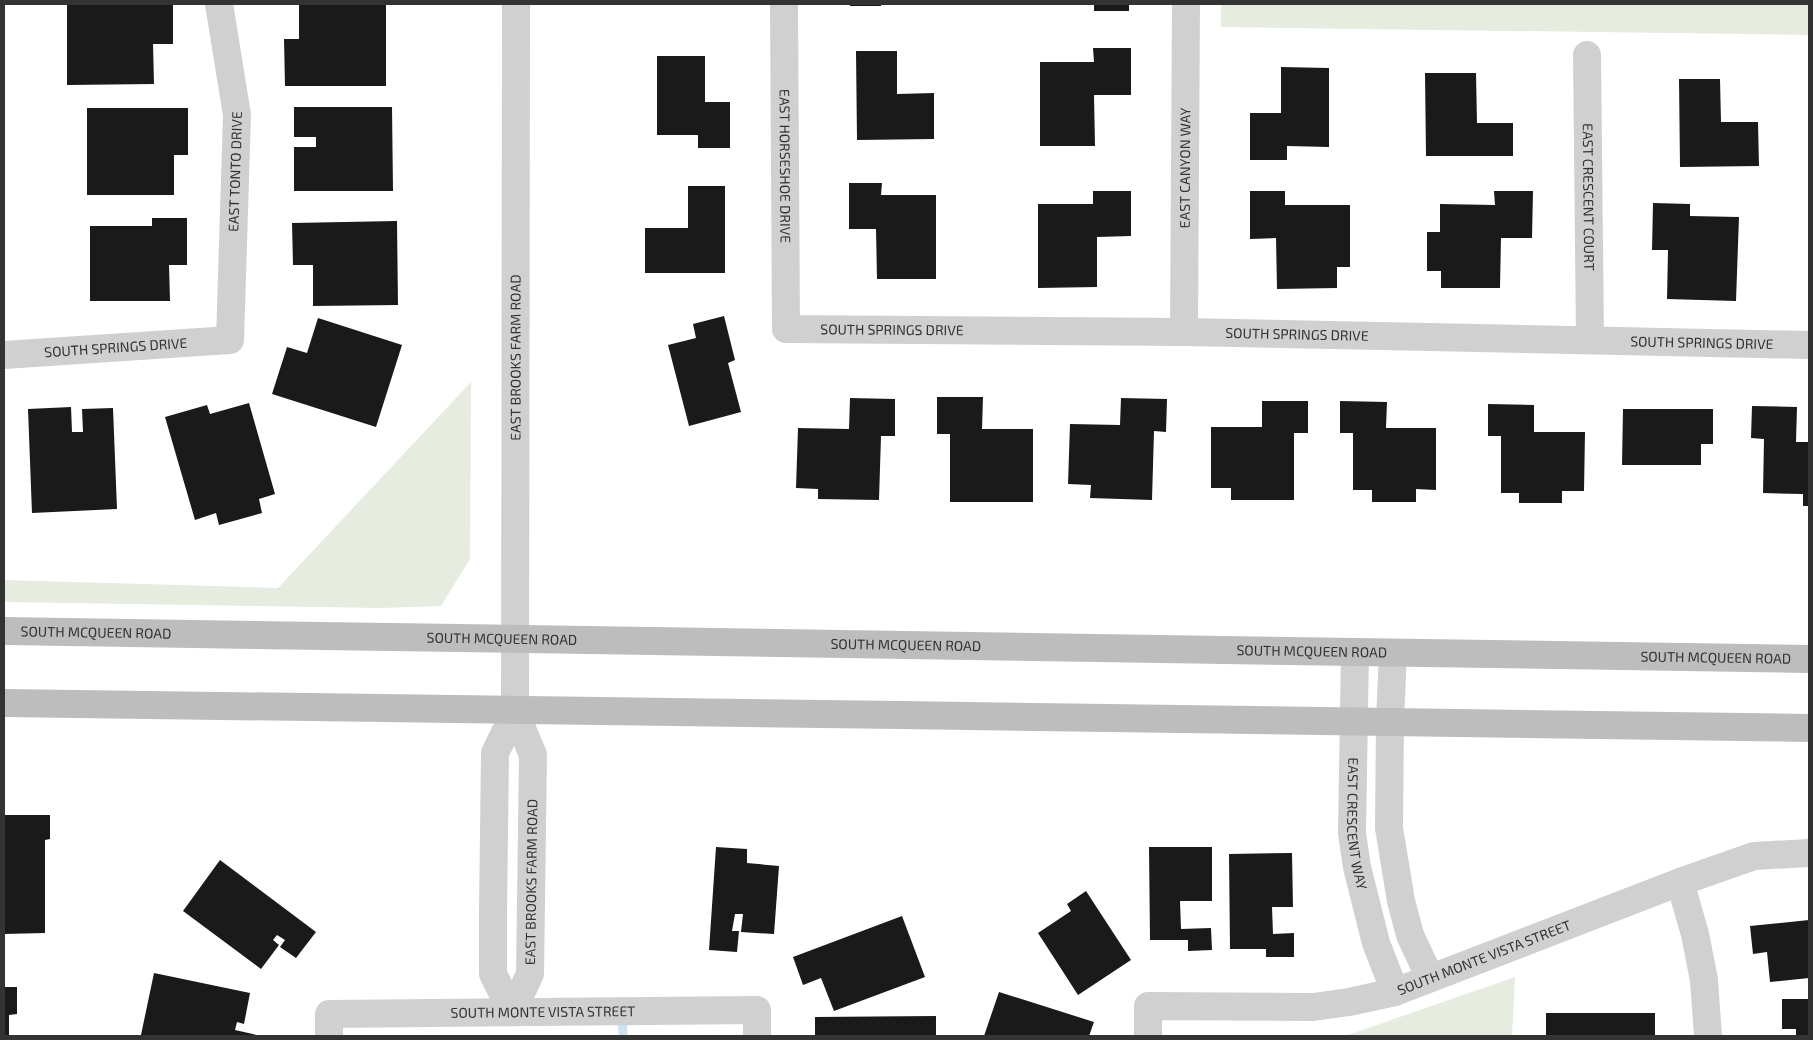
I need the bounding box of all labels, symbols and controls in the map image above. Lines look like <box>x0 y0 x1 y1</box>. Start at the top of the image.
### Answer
street label: EAST HORSESHOE DRIVE <box>777 89 794 243</box>
street label: EAST CANYON WAY <box>1176 108 1193 228</box>
street label: EAST TONTO DRIVE <box>224 111 245 232</box>
street label: EAST CRESCENT COURT <box>1580 123 1598 271</box>
street label: EAST BROOKS FARM ROAD <box>506 275 524 441</box>
street label: SOUTH SPRINGS DRIVE <box>820 320 964 338</box>
street label: SOUTH SPRINGS DRIVE <box>1225 324 1369 344</box>
street label: SOUTH SPRINGS DRIVE <box>1630 332 1774 352</box>
street label: SOUTH SPRINGS DRIVE <box>44 334 188 360</box>
street label: SOUTH MCQUEEN ROAD <box>21 622 171 642</box>
street label: SOUTH MCQUEEN ROAD <box>427 629 577 648</box>
street label: SOUTH MCQUEEN ROAD <box>830 635 981 654</box>
street label: SOUTH MCQUEEN ROAD <box>1236 641 1387 660</box>
street label: SOUTH MCQUEEN ROAD <box>1640 647 1791 667</box>
street label: EAST CRESCENT WAY <box>1344 757 1371 891</box>
street label: EAST BROOKS FARM ROAD <box>521 799 540 965</box>
street label: SOUTH MONTE VISTA STREET <box>1395 916 1573 998</box>
street label: SOUTH MONTE VISTA STREET <box>450 1002 635 1021</box>

